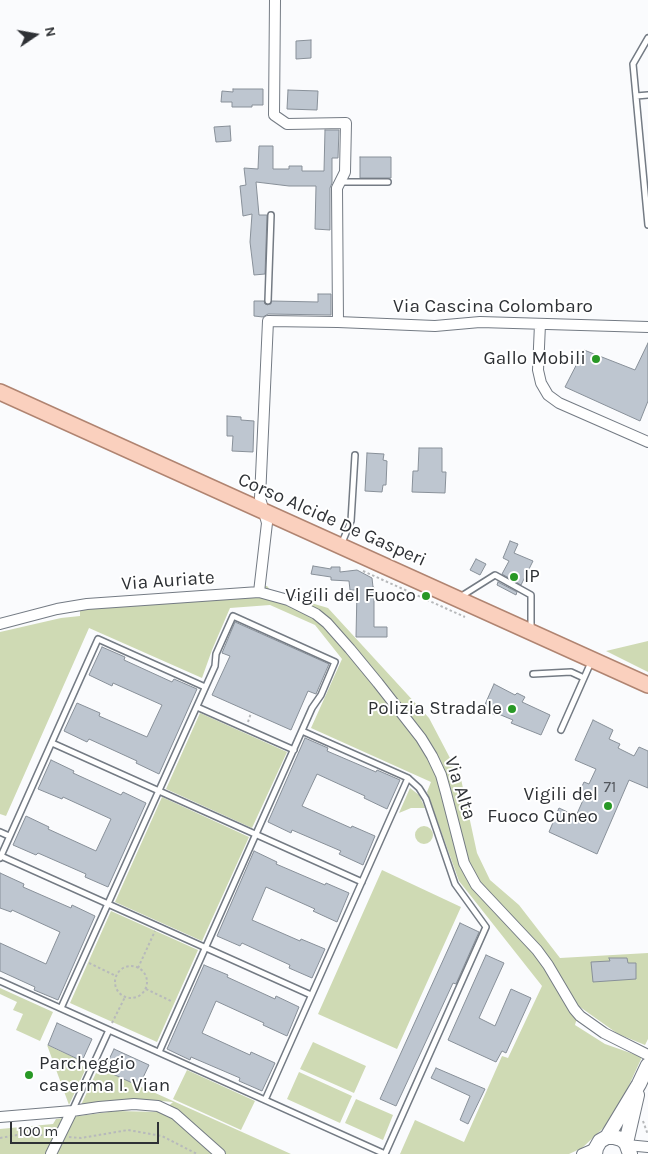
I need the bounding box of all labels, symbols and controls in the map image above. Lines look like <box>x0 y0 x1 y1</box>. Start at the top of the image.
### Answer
north arrow <box>10 10 60 60</box>
text: N <box>41 25 60 38</box>
street label: Via Cascina Colombaro <box>393 296 593 318</box>
place label: Gallo Mobili <box>483 348 586 370</box>
marker: Gallo Mobili <box>590 353 602 365</box>
street label: Corso Alcide De Gasperi <box>234 468 430 572</box>
street label: Via Auriate <box>121 566 215 596</box>
place label: IP <box>524 566 540 588</box>
marker: IP <box>508 571 520 583</box>
place label: Vigili del Fuoco <box>285 585 416 607</box>
marker: Vigili del Fuoco <box>420 590 432 602</box>
place label: Polizia Stradale <box>368 698 502 720</box>
marker: Polizia Stradale <box>506 703 518 715</box>
street label: Via Alta <box>439 753 481 823</box>
house number: 71 <box>604 777 616 797</box>
place label: Vigili del Fuoco Cuneo <box>487 784 598 828</box>
marker: Vigili del Fuoco Cuneo <box>602 800 614 812</box>
place label: Parcheggio caserma I. Vian <box>39 1053 170 1097</box>
marker: Parcheggio caserma I. Vian <box>23 1069 35 1081</box>
scale bar <box>12 1112 161 1144</box>
text: 100 m <box>18 1122 58 1140</box>

